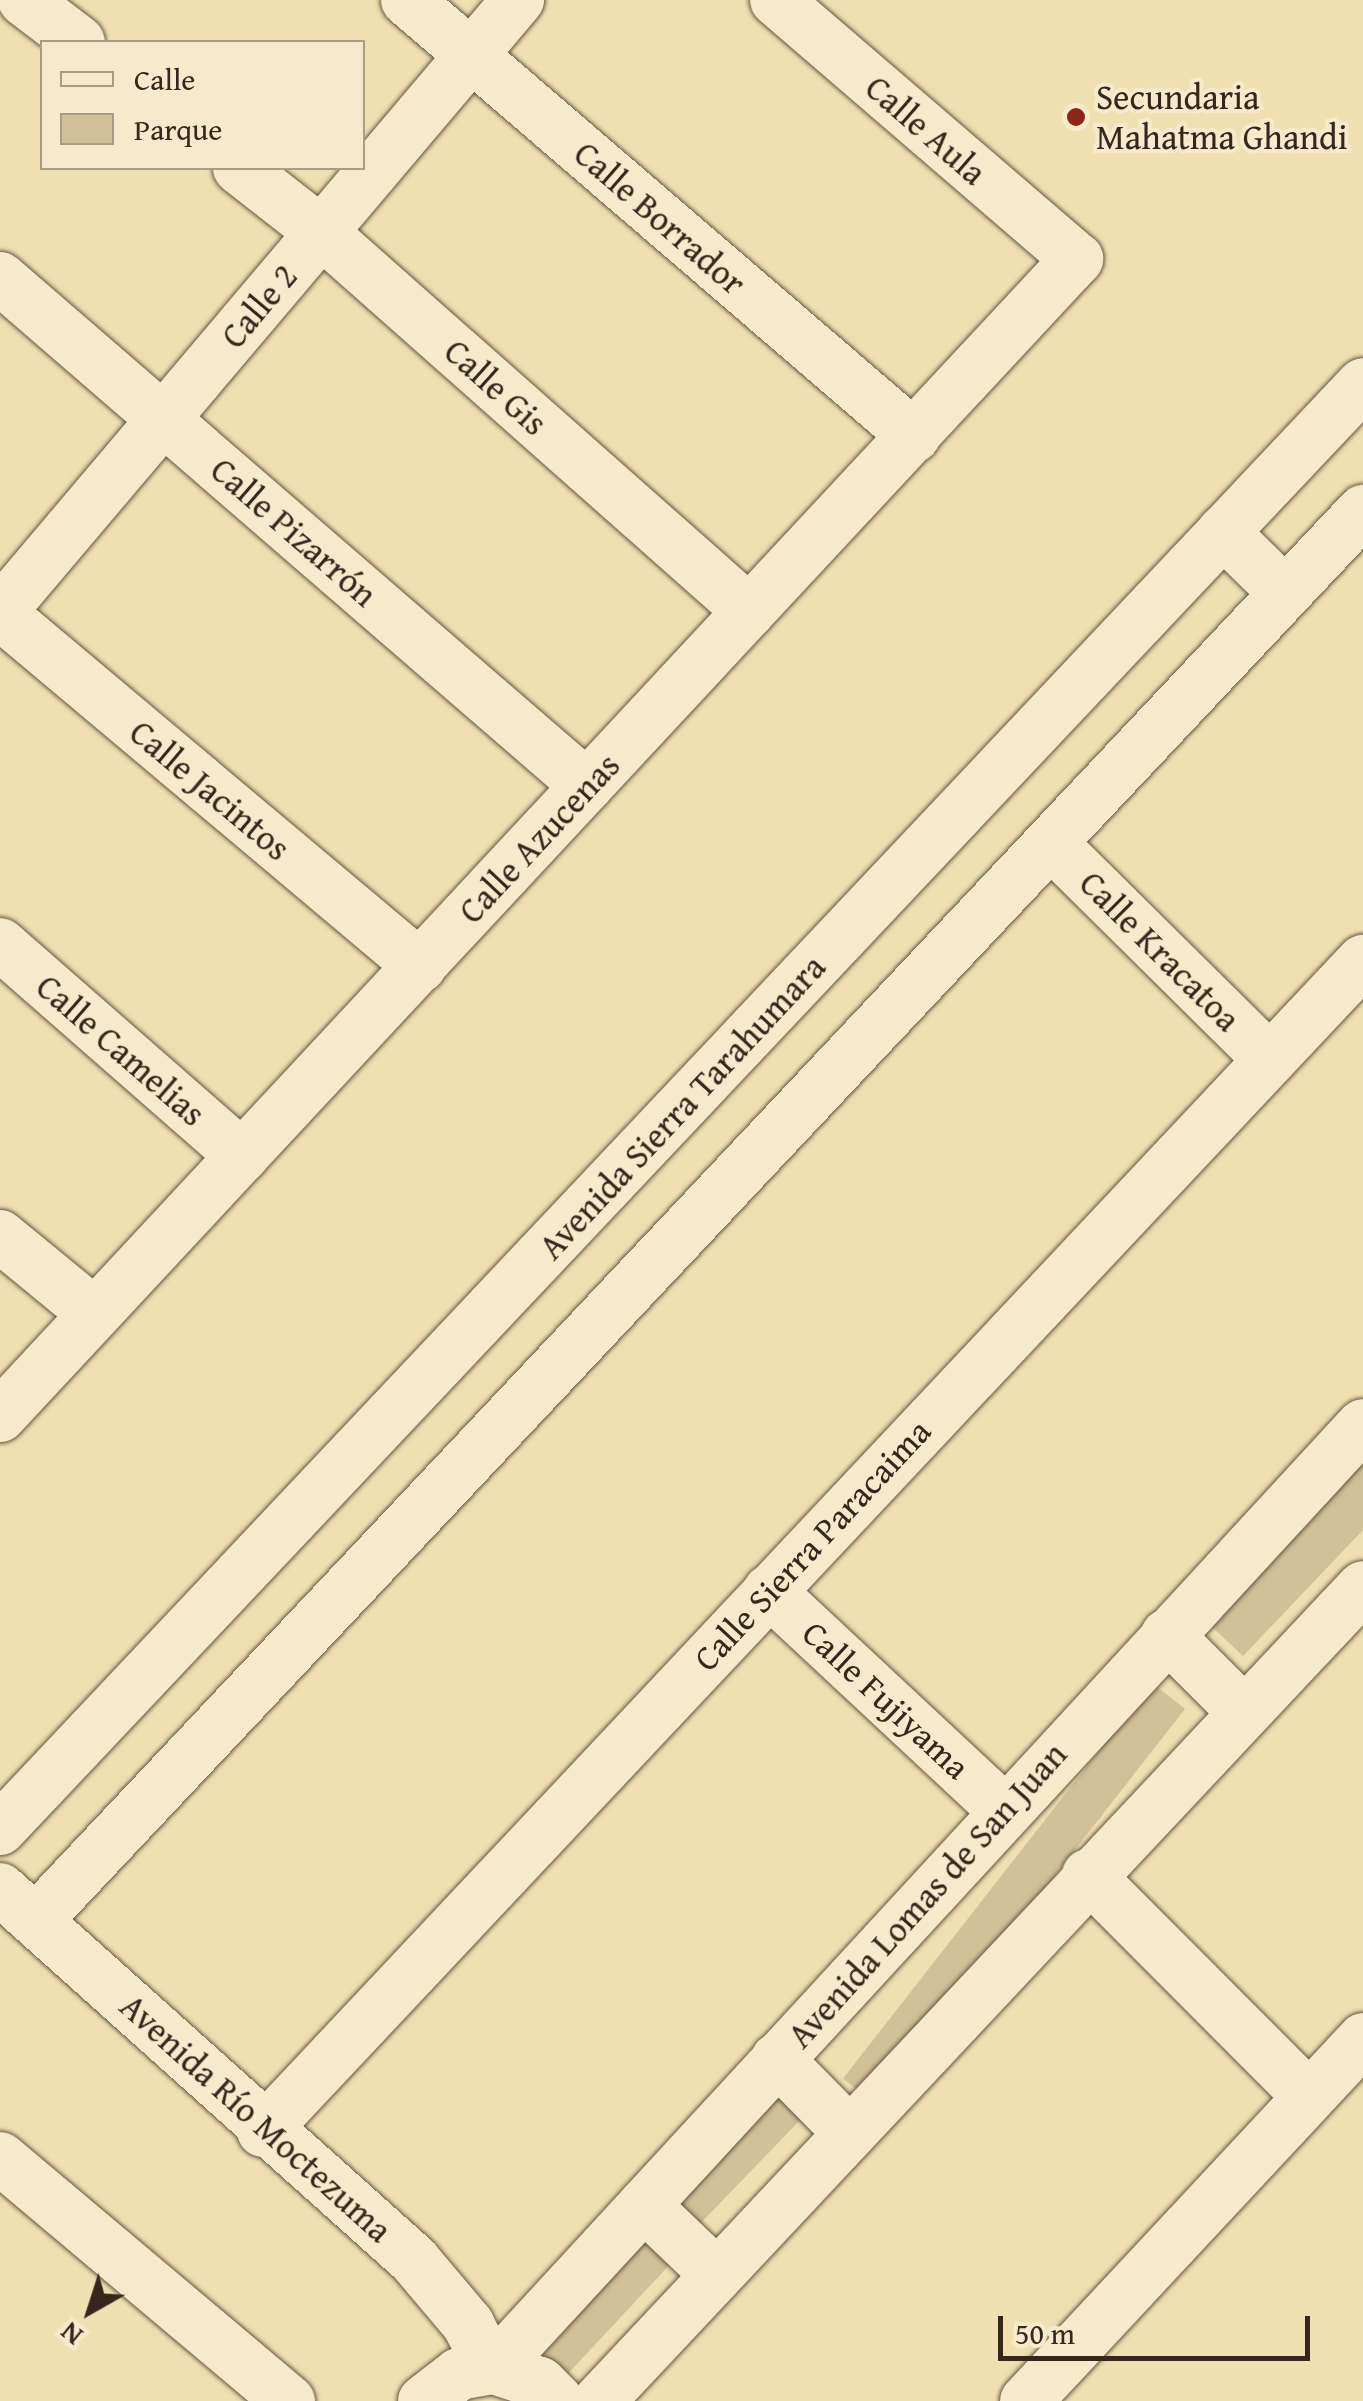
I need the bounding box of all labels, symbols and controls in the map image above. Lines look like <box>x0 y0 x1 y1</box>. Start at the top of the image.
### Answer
legend <box>40 40 365 170</box>
text: Calle <box>134 57 195 101</box>
street label: Calle Aula <box>857 66 995 194</box>
place label: Secundaria Mahatma Ghandi <box>1096 76 1348 158</box>
marker: Secundaria Mahatma Ghandi <box>1065 106 1087 128</box>
text: Parque <box>134 107 222 151</box>
street label: Calle Borrador <box>566 132 754 304</box>
street label: Calle 2 <box>212 256 306 356</box>
street label: Calle Gis <box>436 330 556 444</box>
street label: Calle Pizarrón <box>202 449 386 615</box>
street label: Calle Jacintos <box>121 711 299 869</box>
street label: Calle Azucenas <box>450 744 628 932</box>
street label: Calle Kracatoa <box>1071 862 1249 1040</box>
street label: Avenida Sierra Tarahumara <box>530 946 834 1268</box>
street label: Calle Camelias <box>28 965 214 1135</box>
street label: Calle Sierra Paracaima <box>685 1411 939 1679</box>
street label: Calle Fujiyama <box>794 1612 978 1788</box>
street label: Avenida Lomas de San Juan <box>779 1734 1075 2056</box>
street label: Avenida Río Moctezuma <box>112 1985 400 2251</box>
north arrow <box>40 2261 140 2361</box>
scale bar <box>1003 2296 1316 2358</box>
text: 50 m <box>1015 2311 1075 2355</box>
text: N <box>51 2313 91 2357</box>

